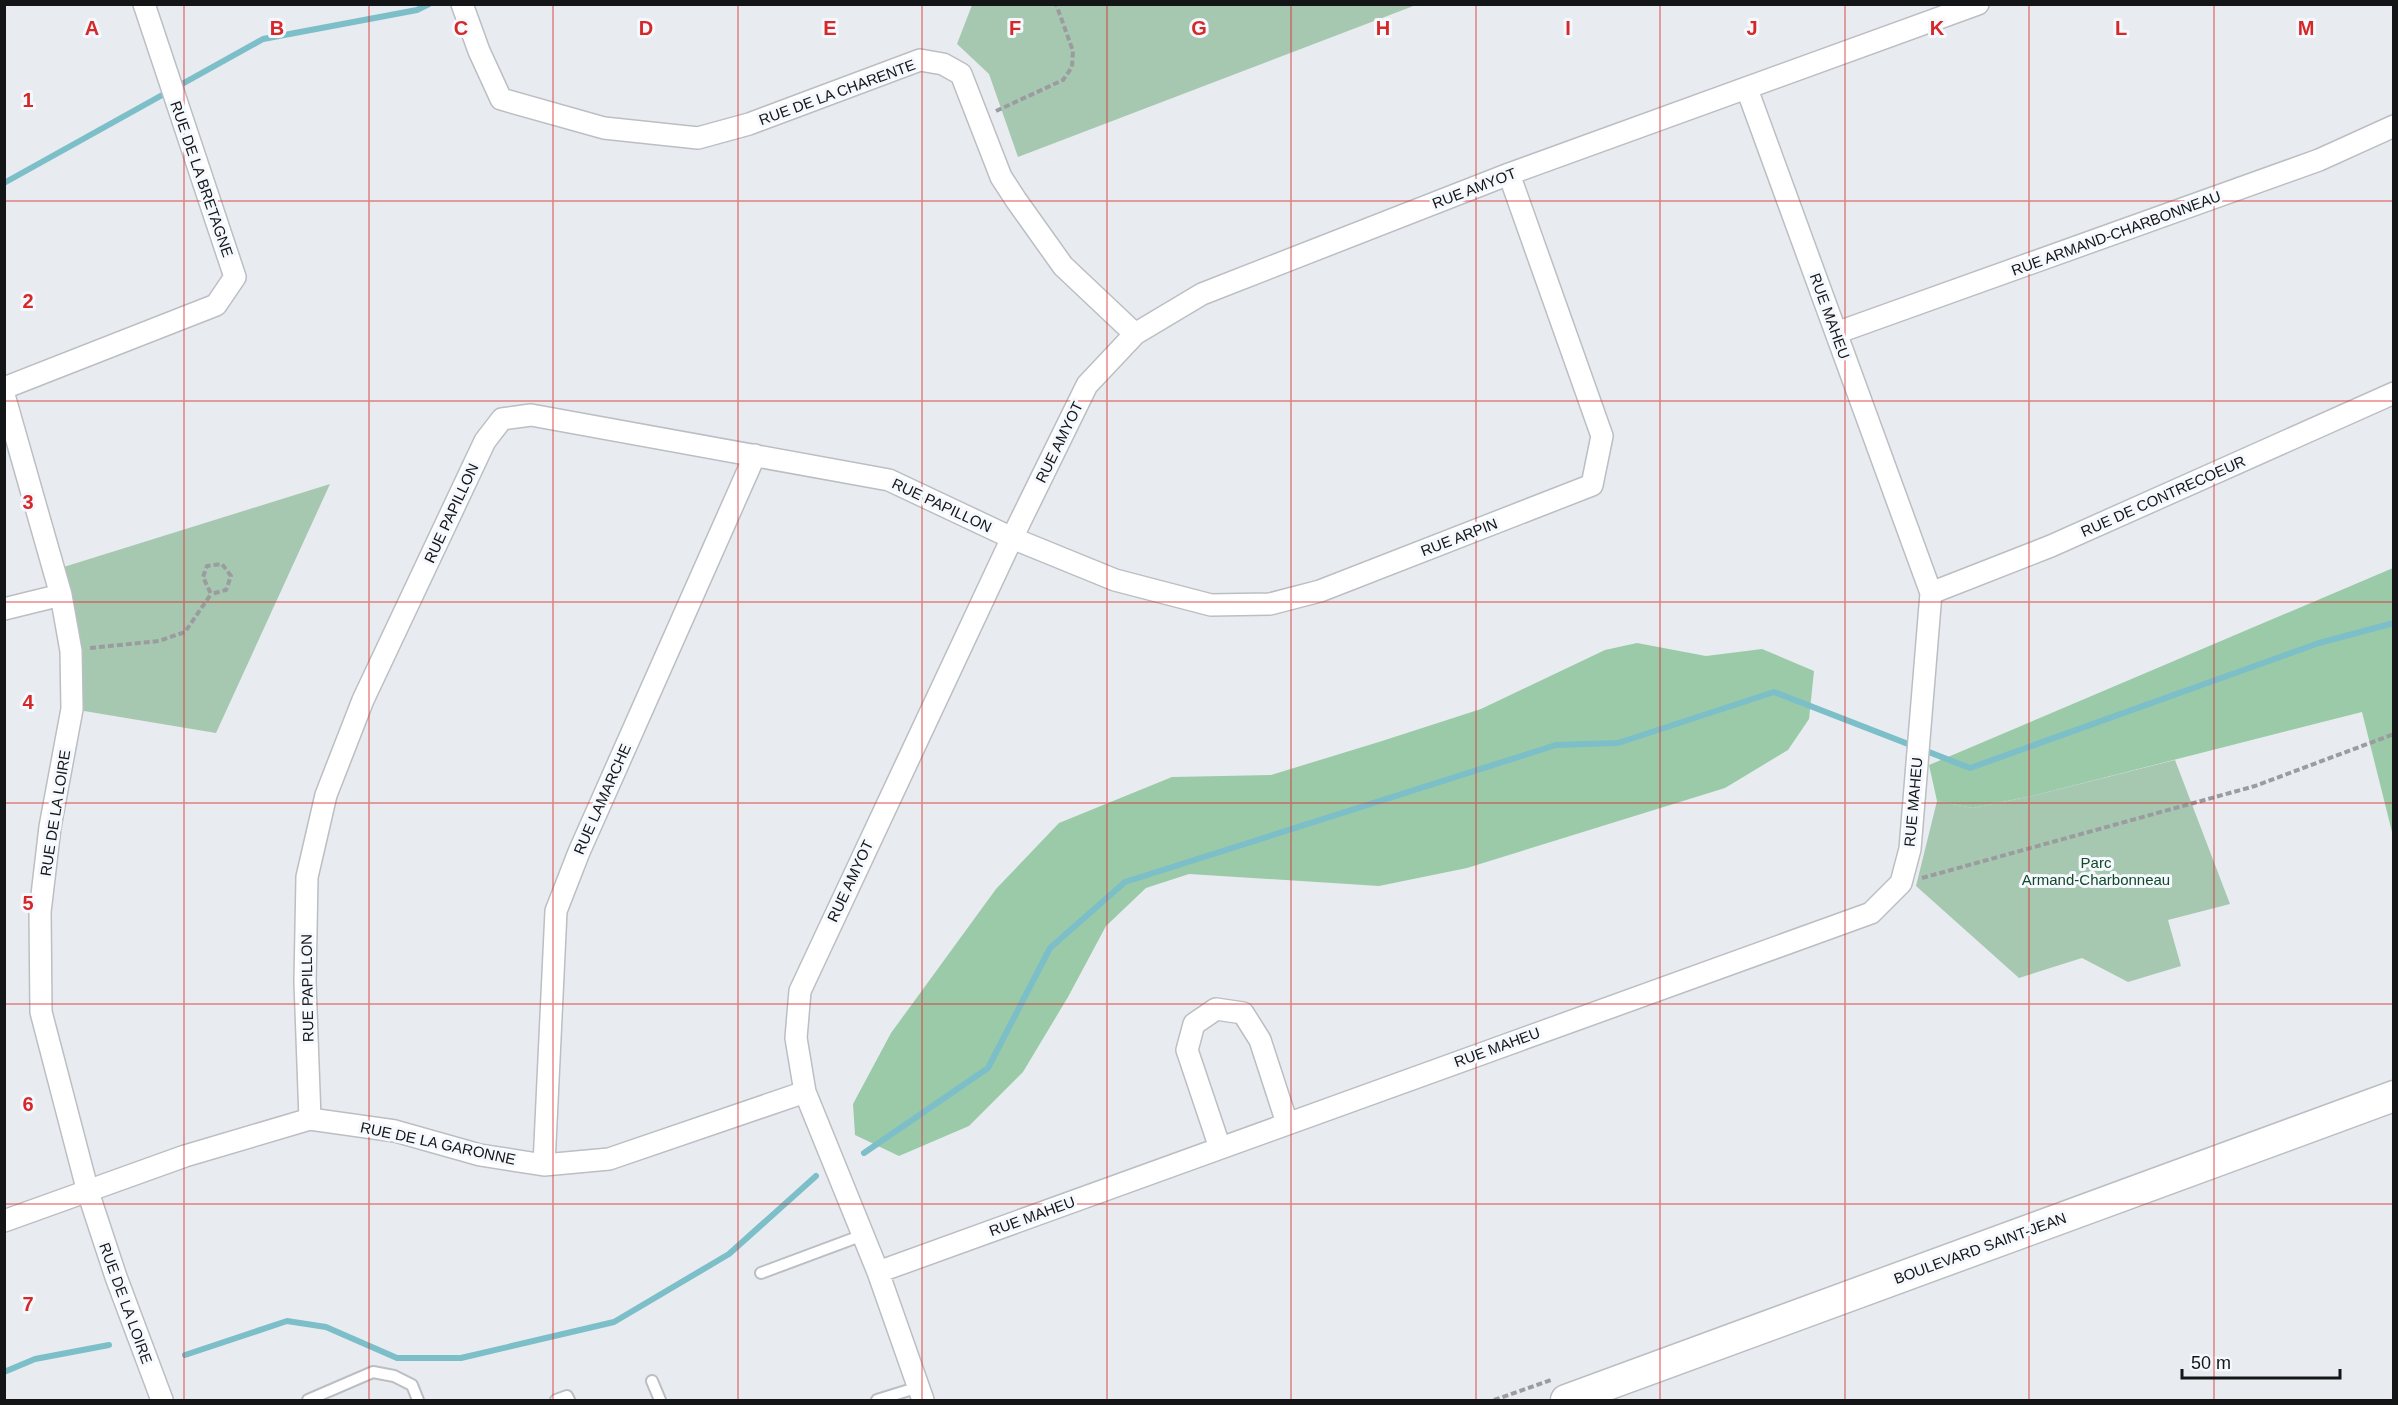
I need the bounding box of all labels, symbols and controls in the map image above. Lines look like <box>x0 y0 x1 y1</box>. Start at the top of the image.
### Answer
text: A <box>85 17 99 39</box>
text: B <box>270 17 284 39</box>
text: C <box>454 17 468 39</box>
text: D <box>639 17 653 39</box>
text: E <box>823 17 837 39</box>
text: F <box>1009 17 1021 39</box>
text: G <box>1191 17 1207 39</box>
text: H <box>1376 17 1390 39</box>
text: I <box>1565 17 1571 39</box>
text: J <box>1746 17 1758 39</box>
text: K <box>1930 17 1945 39</box>
text: L <box>2115 17 2127 39</box>
text: M <box>2298 17 2314 39</box>
street label: RUE DE LA CHARENTE <box>757 56 917 128</box>
text: 1 <box>22 89 34 111</box>
street label: RUE DE LA BRETAGNE <box>167 99 237 259</box>
street label: RUE AMYOT <box>1430 164 1518 212</box>
street label: RUE ARMAND-CHARBONNEAU <box>2009 187 2223 279</box>
street label: RUE MAHEU <box>1807 271 1853 361</box>
text: 2 <box>22 290 34 312</box>
street label: RUE AMYOT <box>1032 399 1086 485</box>
street label: RUE DE CONTRECOEUR <box>2078 452 2248 540</box>
street label: RUE PAPILLON <box>420 460 482 566</box>
street label: RUE PAPILLON <box>889 474 995 536</box>
text: 3 <box>22 491 34 513</box>
street label: RUE ARPIN <box>1418 515 1500 559</box>
text: 4 <box>22 691 34 713</box>
street label: RUE LAMARCHE <box>570 741 634 857</box>
street label: RUE DE LA LOIRE <box>37 749 73 877</box>
street label: RUE MAHEU <box>1901 756 1925 848</box>
street label: RUE AMYOT <box>824 837 876 925</box>
park label: Parc Armand-Charbonneau <box>2022 854 2170 888</box>
text: 5 <box>22 892 34 914</box>
street label: RUE PAPILLON <box>298 934 316 1042</box>
street label: RUE MAHEU <box>1452 1024 1542 1070</box>
text: 6 <box>22 1093 34 1115</box>
street label: RUE DE LA GARONNE <box>359 1118 517 1168</box>
street label: RUE MAHEU <box>987 1193 1077 1239</box>
street label: BOULEVARD SAINT-JEAN <box>1891 1209 2069 1287</box>
street label: RUE DE LA LOIRE <box>96 1240 156 1366</box>
text: 7 <box>22 1293 34 1315</box>
scale bar <box>2182 1342 2340 1380</box>
text: 50 m <box>2191 1353 2231 1373</box>

